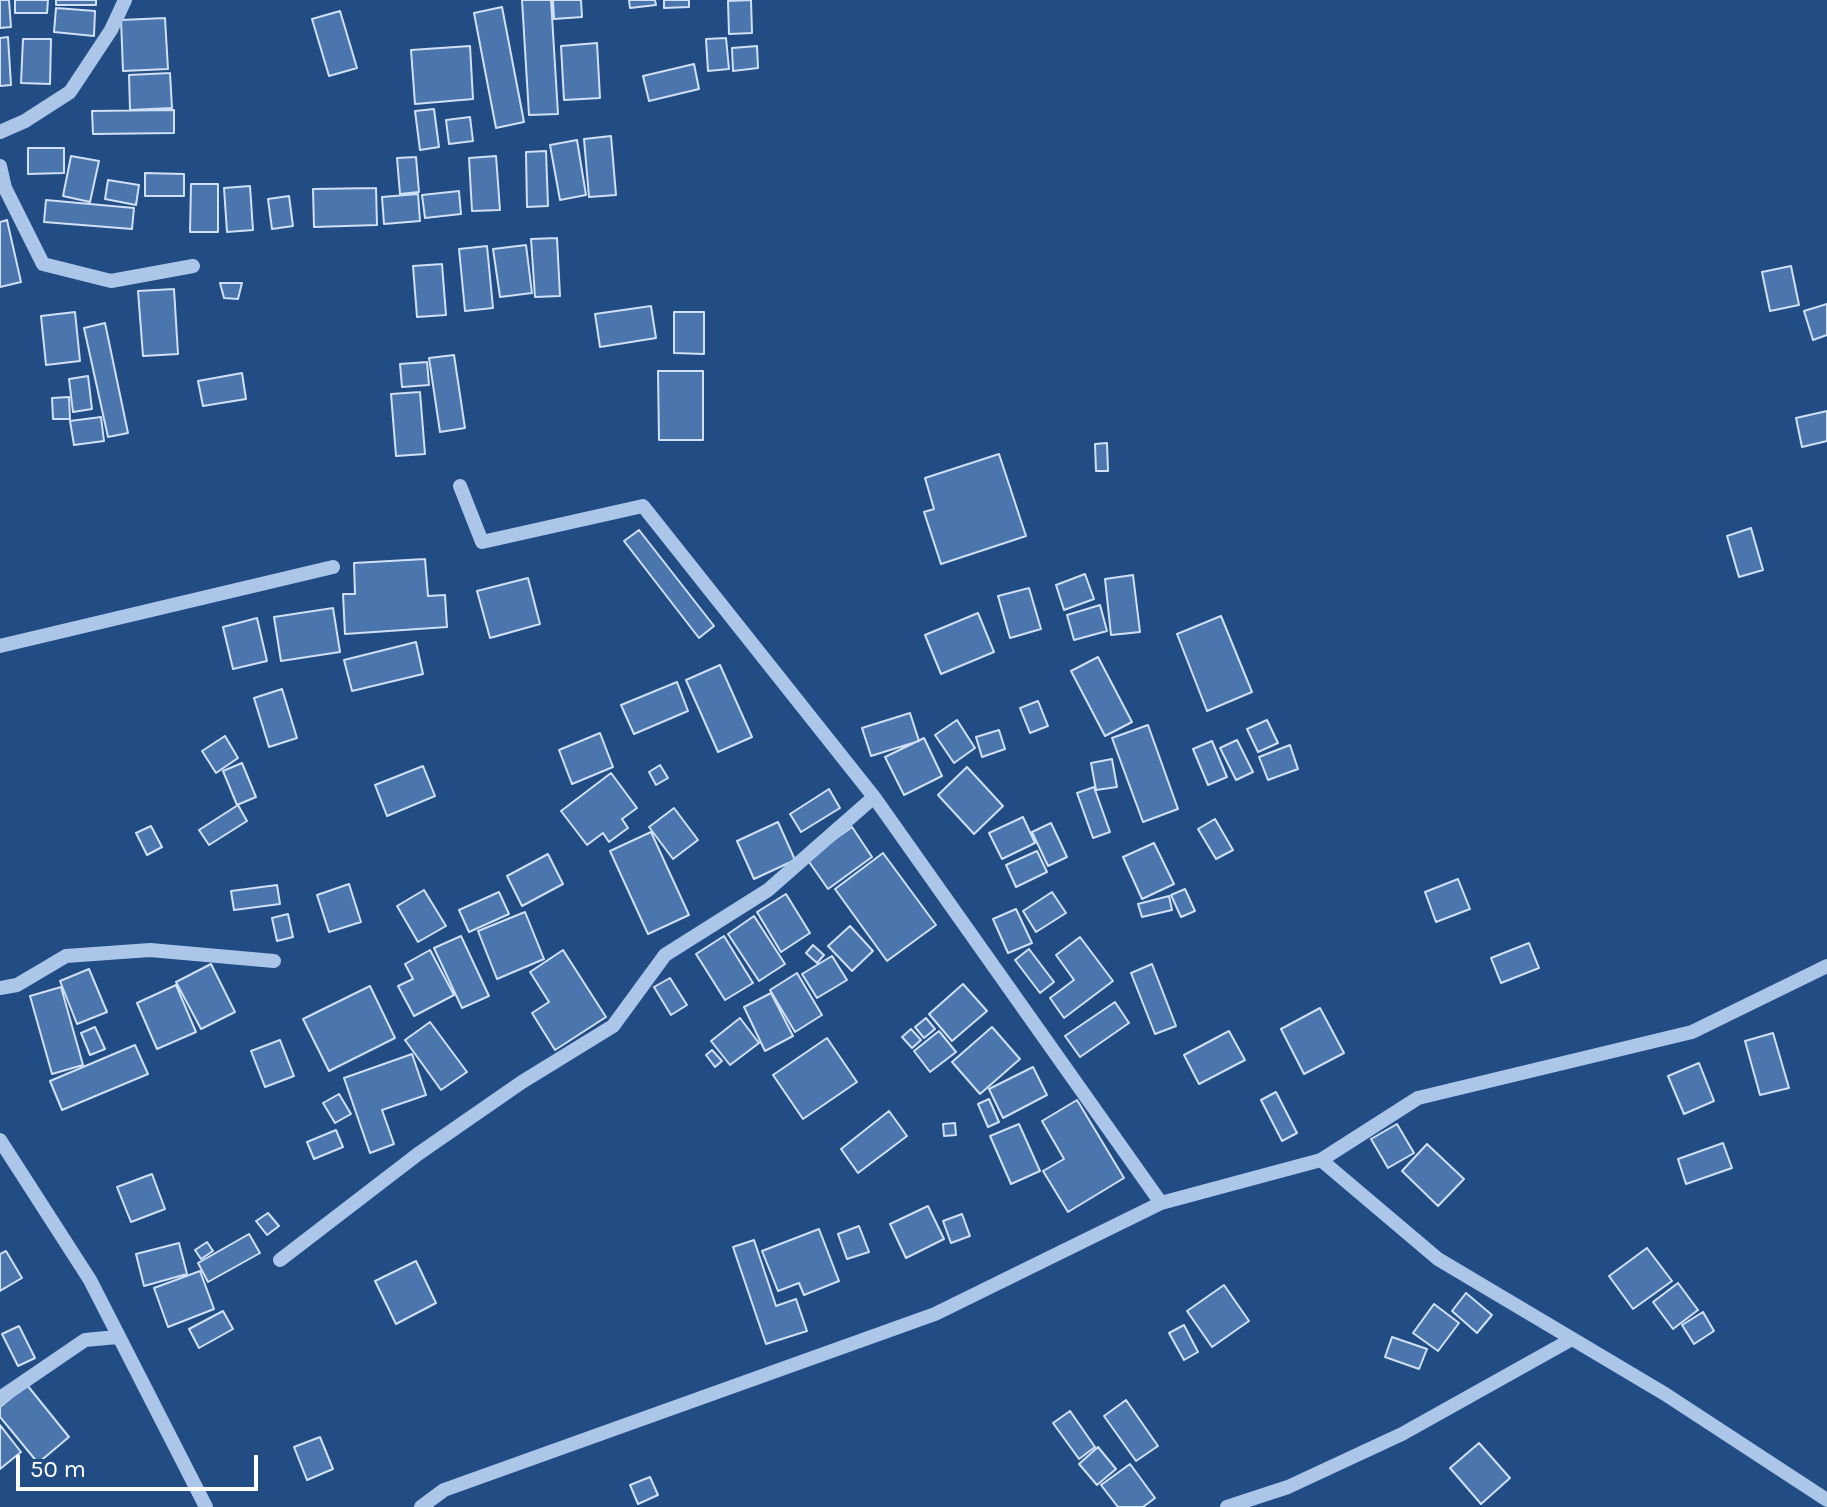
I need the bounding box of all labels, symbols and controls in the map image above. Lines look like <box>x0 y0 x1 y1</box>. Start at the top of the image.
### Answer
scale bar <box>20 1439 262 1489</box>
text: 50 m <box>30 1455 86 1483</box>

